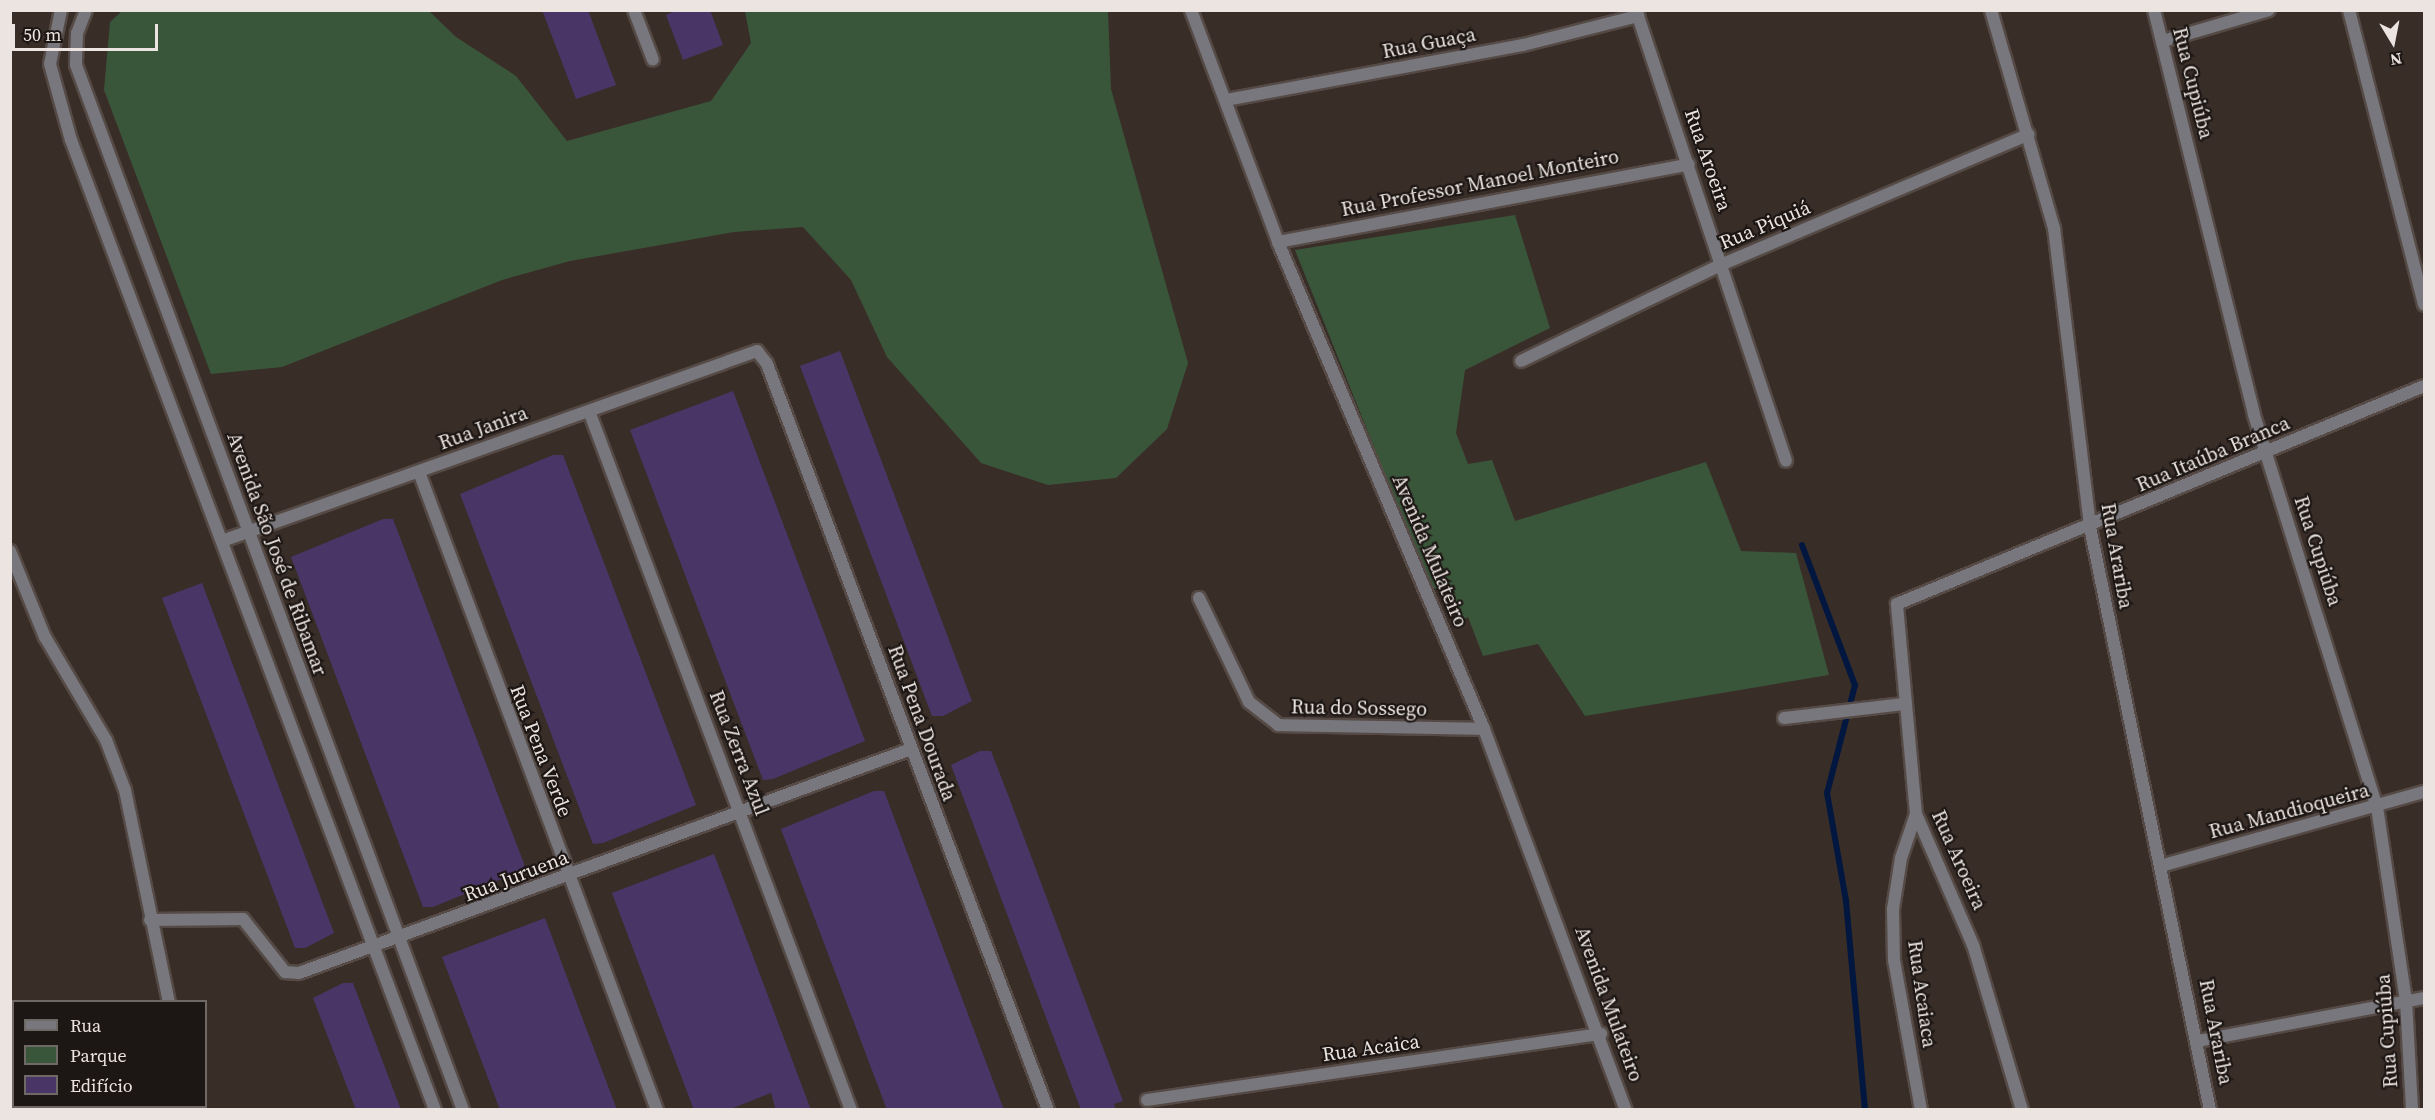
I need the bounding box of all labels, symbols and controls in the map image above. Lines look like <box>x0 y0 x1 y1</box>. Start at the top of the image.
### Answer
scale bar <box>15 12 160 50</box>
north arrow <box>2363 12 2423 72</box>
text: 50 m <box>23 22 61 47</box>
street label: Rua Guaça <box>1380 22 1478 64</box>
street label: Rua Cupiúba <box>2168 25 2218 141</box>
text: N <box>2388 48 2404 72</box>
street label: Rua Aroeira <box>1679 106 1737 214</box>
street label: Rua Professor Manoel Monteiro <box>1339 144 1621 222</box>
street label: Rua Piquiá <box>1716 195 1814 255</box>
street label: Rua Janira <box>435 401 531 455</box>
street label: Rua Itaúba Branca <box>2133 411 2293 497</box>
street label: Avenida São José de Ribamar <box>222 429 332 679</box>
street label: Avenida Mulateiro <box>1387 471 1473 631</box>
street label: Rua Cupiúba <box>2289 493 2347 609</box>
street label: Rua Arariba <box>2096 501 2138 611</box>
street label: Rua Pena Dourada <box>883 642 961 804</box>
street label: Rua Pena Verde <box>505 681 577 821</box>
street label: Rua Zerra Azul <box>704 687 774 819</box>
street label: Rua do Sossego <box>1291 695 1427 721</box>
street label: Rua Mandioqueira <box>2206 778 2372 844</box>
street label: Rua Aroeira <box>1926 807 1992 913</box>
street label: Rua Juruena <box>460 845 572 907</box>
street label: Avenida Mulateiro <box>1570 923 1648 1085</box>
street label: Rua Acaiaca <box>1903 939 1941 1049</box>
street label: Rua Cupiúba <box>2371 973 2403 1089</box>
street label: Rua Arariba <box>2194 977 2238 1087</box>
legend <box>12 1000 207 1108</box>
text: Rua <box>70 1013 101 1038</box>
street label: Rua Acaica <box>1321 1029 1421 1067</box>
text: Parque <box>70 1043 127 1068</box>
text: Edifício <box>70 1073 133 1098</box>

